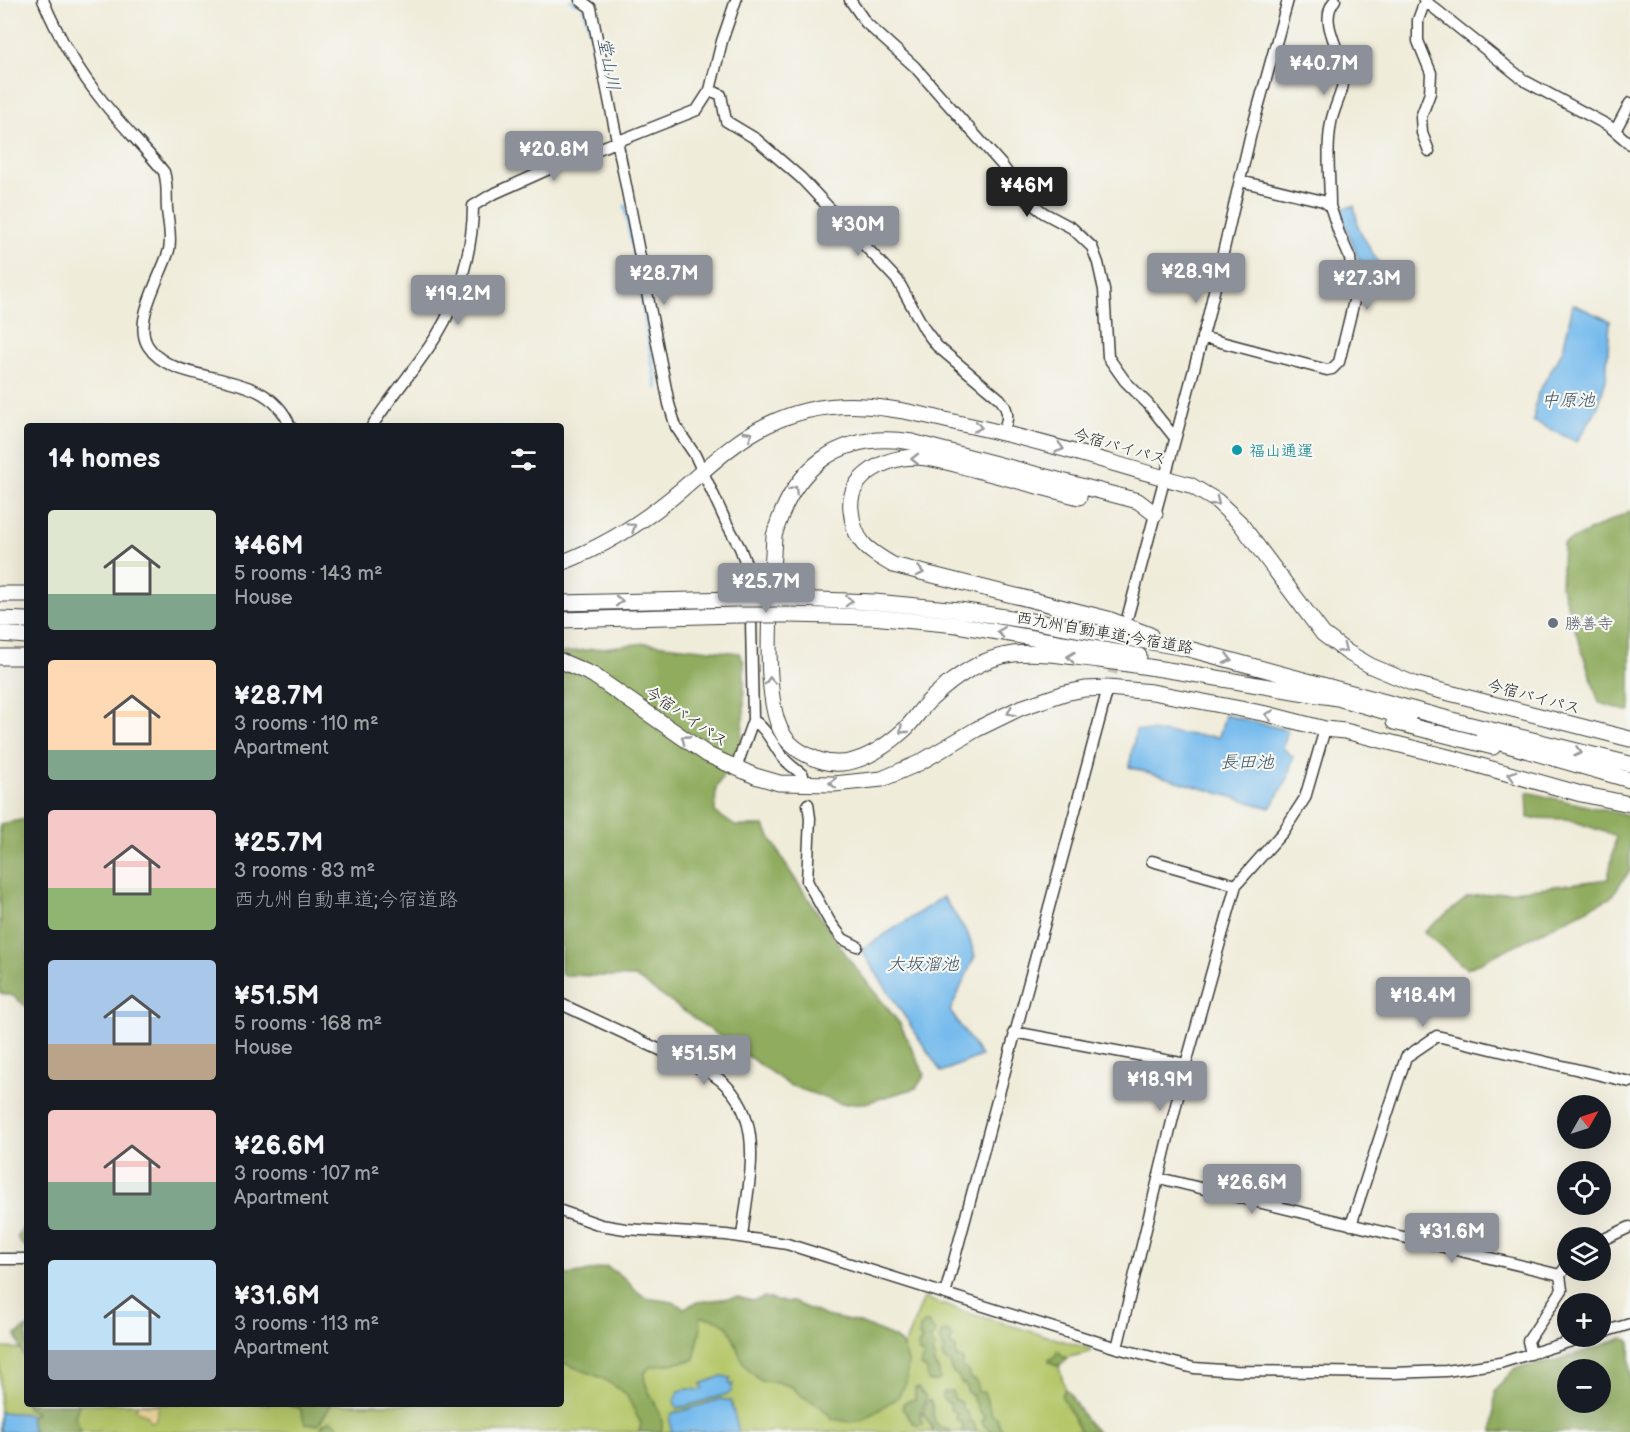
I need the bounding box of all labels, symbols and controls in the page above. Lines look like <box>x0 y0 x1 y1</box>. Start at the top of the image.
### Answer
water label: 堂山川 <box>593 36 624 93</box>
pin: ¥40.7M <box>1275 45 1373 96</box>
text: ¥40.7M <box>1289 52 1359 76</box>
pin: ¥20.8M <box>505 131 603 182</box>
text: ¥20.8M <box>519 138 589 162</box>
pin: ¥46M <box>991 167 1063 218</box>
text: ¥46M <box>1000 174 1054 198</box>
pin: ¥30M <box>822 206 894 257</box>
text: ¥30M <box>831 213 885 237</box>
pin: ¥28.9M <box>1147 253 1245 304</box>
pin: ¥28.7M <box>615 255 713 306</box>
text: ¥28.9M <box>1161 260 1231 284</box>
pin: ¥27.3M <box>1318 260 1416 311</box>
text: ¥28.7M <box>630 262 698 286</box>
text: ¥27.3M <box>1333 267 1401 291</box>
pin: ¥19.2M <box>409 275 507 326</box>
text: ¥19.2M <box>425 282 491 306</box>
water label: 中原池 <box>1541 390 1596 411</box>
one-way arrow <box>973 420 983 433</box>
street label: 今宿バイパス <box>1071 425 1168 470</box>
one-way arrow <box>743 431 753 443</box>
one-way arrow <box>1055 440 1065 453</box>
place label: 福山通運 <box>1249 442 1313 461</box>
icon: filters <box>507 443 540 476</box>
marker: 福山通運 <box>1230 443 1244 457</box>
text: 14 homes <box>48 444 160 475</box>
one-way arrow <box>910 453 919 465</box>
one-way arrow <box>786 486 798 496</box>
one-way arrow <box>1209 495 1220 506</box>
one-way arrow <box>625 523 636 534</box>
text: ¥46M <box>234 531 303 562</box>
icon: home <box>96 534 168 606</box>
text: 5 rooms · 143 m² <box>234 562 383 586</box>
pin: ¥25.7M <box>717 563 815 614</box>
one-way arrow <box>915 564 925 577</box>
text: ¥25.7M <box>732 570 800 594</box>
text: House <box>234 586 293 610</box>
one-way arrow <box>844 594 853 607</box>
one-way arrow <box>615 595 624 607</box>
street label: 西九州自動車道;今宿道路 <box>1015 609 1195 658</box>
place label: 勝善寺 <box>1565 615 1613 634</box>
marker: 勝善寺 <box>1546 616 1560 630</box>
one-way arrow <box>997 626 1007 639</box>
one-way arrow <box>1336 642 1347 653</box>
one-way arrow <box>1067 651 1076 664</box>
one-way arrow <box>1222 651 1232 664</box>
one-way arrow <box>764 676 777 685</box>
street label: 今宿バイパス <box>1485 676 1582 719</box>
text: ¥28.7M <box>234 681 324 712</box>
street label: 今宿バイパス <box>641 683 731 752</box>
icon: home <box>96 684 168 756</box>
one-way arrow <box>1007 705 1018 717</box>
one-way arrow <box>1264 709 1274 722</box>
text: 3 rooms · 110 m² <box>234 712 379 736</box>
one-way arrow <box>899 722 910 733</box>
one-way arrow <box>681 735 692 746</box>
text: Apartment <box>234 736 329 760</box>
one-way arrow <box>1573 744 1583 757</box>
water label: 長田池 <box>1220 752 1275 773</box>
one-way arrow <box>1507 770 1518 782</box>
one-way arrow <box>828 777 837 789</box>
text: ¥25.7M <box>234 828 323 859</box>
icon: home <box>96 834 168 906</box>
text: 3 rooms · 83 m² <box>234 859 375 883</box>
text: 西九州自動車道;今宿道路 <box>234 888 458 912</box>
water label: 大坂溜池 <box>887 954 960 975</box>
pin: ¥18.4M <box>1374 977 1472 1028</box>
text: ¥51.5M <box>234 981 319 1012</box>
icon: home <box>96 984 168 1056</box>
text: ¥18.4M <box>1390 984 1456 1008</box>
text: 5 rooms · 168 m² <box>234 1012 382 1036</box>
pin: ¥51.5M <box>655 1035 753 1086</box>
text: House <box>234 1036 293 1060</box>
text: ¥51.5M <box>671 1042 737 1066</box>
pin: ¥18.9M <box>1111 1061 1209 1112</box>
text: ¥18.9M <box>1127 1068 1193 1092</box>
north arrow <box>1557 1095 1611 1149</box>
map controls <box>1557 1095 1611 1413</box>
text: ¥26.6M <box>234 1131 325 1162</box>
icon: home <box>96 1134 168 1206</box>
button: locate <box>1557 1161 1611 1215</box>
text: 3 rooms · 107 m² <box>234 1162 379 1186</box>
pin: ¥26.6M <box>1203 1164 1301 1215</box>
text: ¥26.6M <box>1217 1171 1287 1195</box>
text: Apartment <box>234 1186 329 1210</box>
pin: ¥31.6M <box>1403 1213 1501 1264</box>
text: ¥31.6M <box>1419 1220 1485 1244</box>
button: layers <box>1557 1227 1611 1281</box>
text: ¥31.6M <box>234 1281 320 1312</box>
icon: home <box>96 1284 168 1356</box>
button: + <box>1557 1293 1611 1347</box>
text: 3 rooms · 113 m² <box>234 1312 379 1336</box>
text: Apartment <box>234 1336 329 1360</box>
button: − <box>1557 1359 1611 1413</box>

